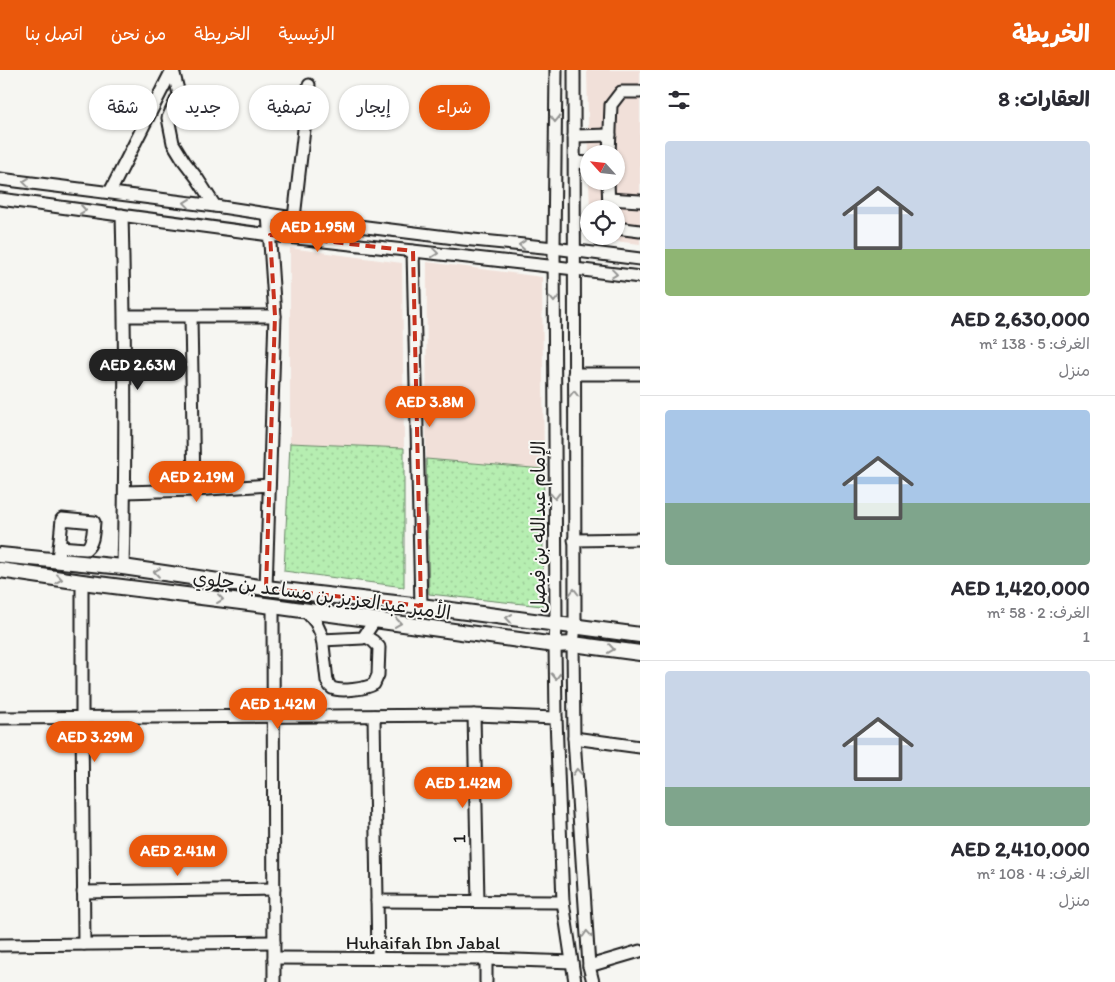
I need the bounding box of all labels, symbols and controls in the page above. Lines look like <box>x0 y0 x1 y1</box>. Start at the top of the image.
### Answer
text: الخريطة <box>1012 19 1090 48</box>
text: اتصل بنا <box>25 23 83 45</box>
text: من نحن <box>111 23 166 45</box>
text: الخريطة <box>194 23 251 45</box>
text: الرئيسية <box>279 23 335 45</box>
chip: شقة <box>89 85 157 130</box>
chip: جديد <box>167 85 239 130</box>
chip: تصفية <box>249 85 329 130</box>
chip: إيجار <box>339 85 409 130</box>
chip: شراء <box>419 85 490 130</box>
icon: filters <box>665 86 693 114</box>
text: العقارات: 8 <box>998 86 1090 111</box>
one-way arrow <box>550 115 560 123</box>
north arrow <box>580 145 625 190</box>
map controls <box>580 145 625 245</box>
icon: home <box>833 173 923 263</box>
one-way arrow <box>22 177 30 188</box>
one-way arrow <box>183 198 191 209</box>
button: locate <box>580 200 625 245</box>
one-way arrow <box>79 204 87 215</box>
pin: AED 1.95M <box>261 210 375 253</box>
text: AED 1.95M <box>281 217 355 236</box>
one-way arrow <box>518 239 526 250</box>
one-way arrow <box>432 247 440 258</box>
one-way arrow <box>610 268 618 279</box>
one-way arrow <box>549 295 559 303</box>
text: AED 2,630,000 <box>951 306 1090 331</box>
text: الغرف: 5 · 138 m² <box>979 334 1090 353</box>
pin: AED 2.63M <box>81 348 195 391</box>
text: AED 2.63M <box>100 355 176 374</box>
text: منزل <box>1058 361 1090 380</box>
pin: AED 3.8M <box>378 386 482 428</box>
one-way arrow <box>569 390 579 398</box>
text: AED 3.8M <box>396 392 464 411</box>
street label: الإمام عبدالله بن فيصل <box>527 440 553 614</box>
icon: home <box>833 443 923 533</box>
pin: AED 2.19M <box>140 460 254 503</box>
text: AED 2.19M <box>160 467 234 486</box>
one-way arrow <box>550 492 560 500</box>
street label: الأمير عبدالعزيز بن مساعد بن جلوي <box>191 565 453 627</box>
one-way arrow <box>152 568 161 578</box>
one-way arrow <box>54 573 63 583</box>
text: AED 1,420,000 <box>951 575 1090 600</box>
one-way arrow <box>569 587 579 595</box>
one-way arrow <box>216 593 224 604</box>
text: الغرف: 2 · 58 m² <box>987 603 1090 622</box>
one-way arrow <box>504 613 512 624</box>
one-way arrow <box>394 618 402 628</box>
text: 1 <box>1083 627 1090 646</box>
one-way arrow <box>608 643 616 654</box>
one-way arrow <box>551 672 561 680</box>
pin: AED 1.42M <box>221 688 335 730</box>
text: AED 1.42M <box>240 694 316 713</box>
icon: home <box>833 704 923 794</box>
pin: AED 3.29M <box>38 720 152 763</box>
text: AED 3.29M <box>57 727 133 746</box>
pin: AED 1.42M <box>406 766 520 809</box>
one-way arrow <box>571 767 582 775</box>
text: AED 1.42M <box>425 773 501 792</box>
pin: AED 2.41M <box>121 834 235 877</box>
street label: 1 <box>447 834 471 844</box>
text: AED 2,410,000 <box>951 836 1090 861</box>
text: AED 2.41M <box>140 841 216 860</box>
text: الغرف: 4 · 108 m² <box>977 864 1090 883</box>
text: منزل <box>1058 891 1090 910</box>
one-way arrow <box>582 929 593 937</box>
street label: Huhaifah Ibn Jabal <box>346 931 501 954</box>

